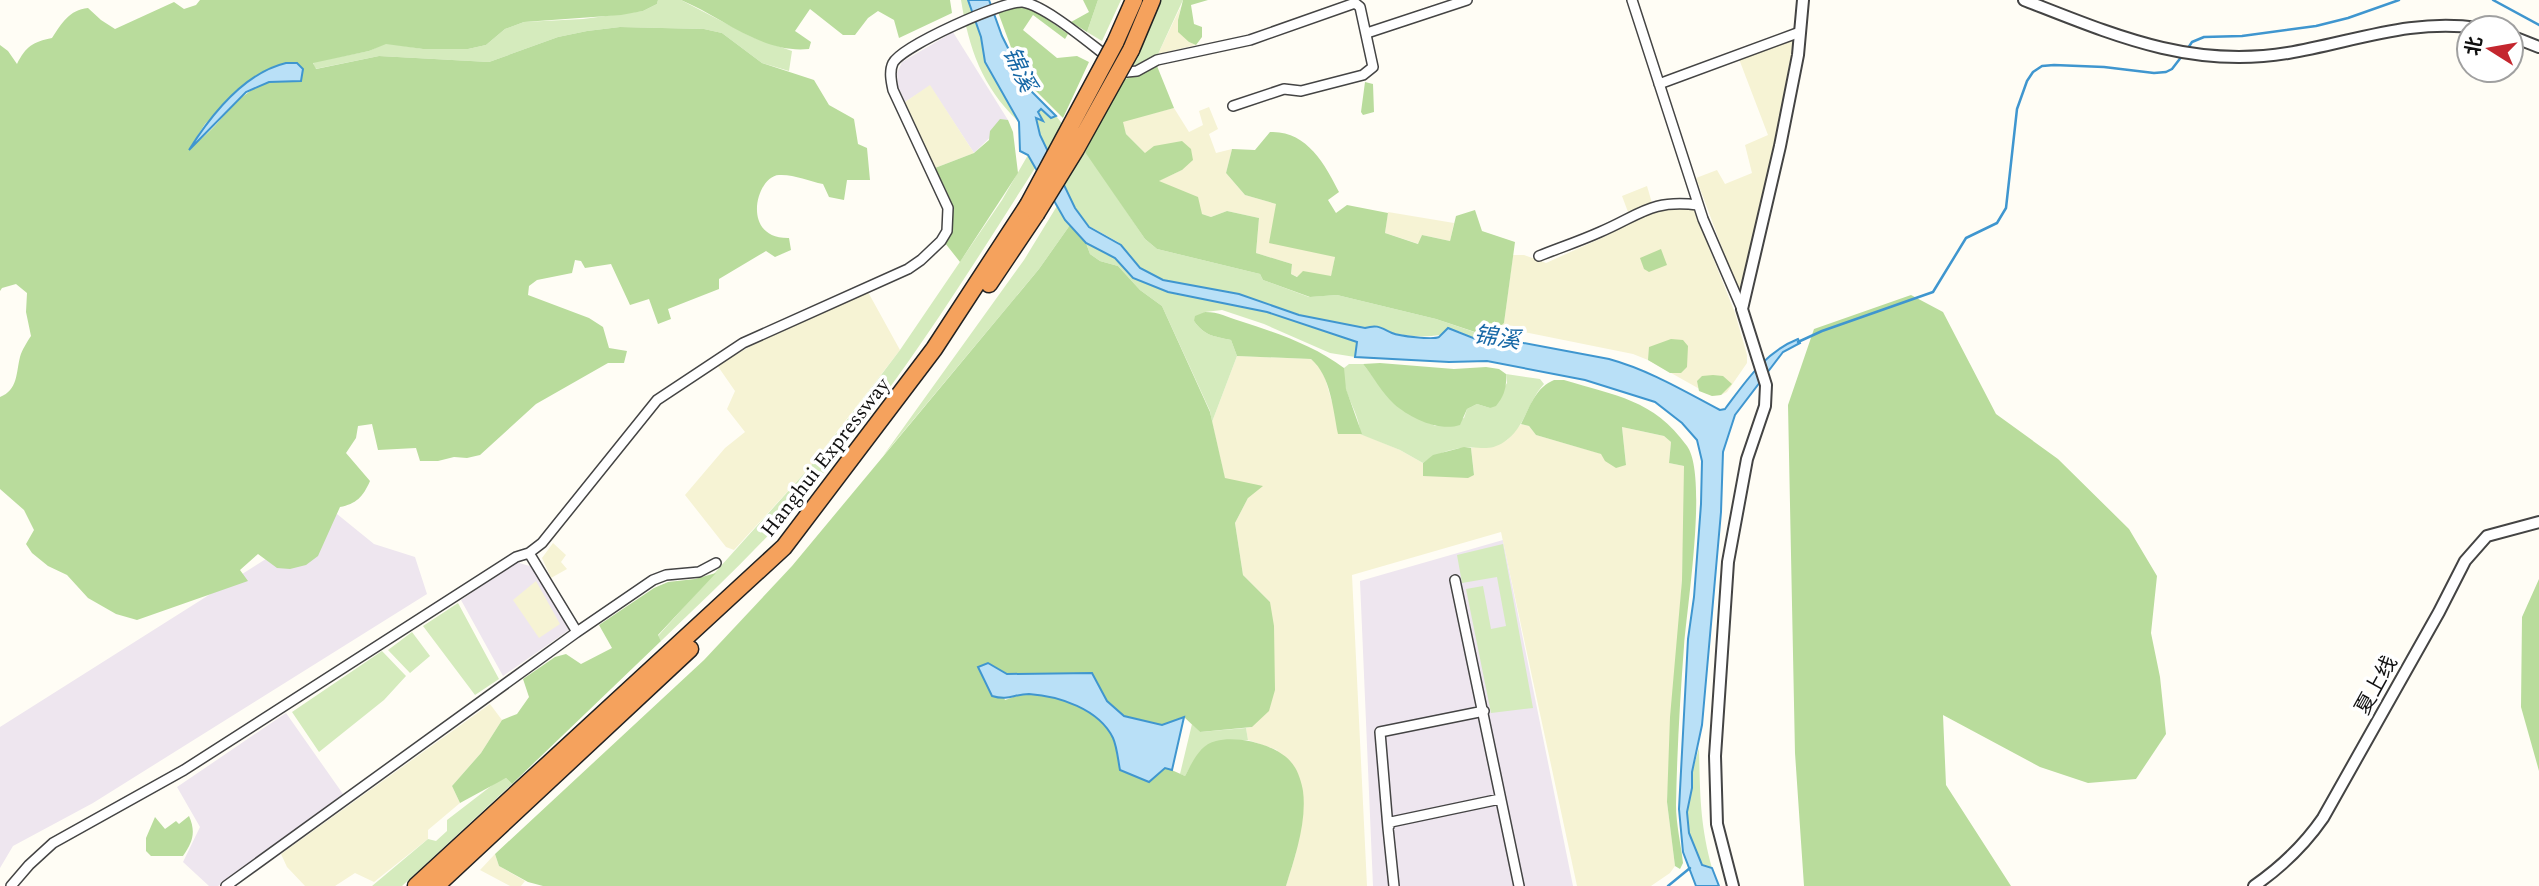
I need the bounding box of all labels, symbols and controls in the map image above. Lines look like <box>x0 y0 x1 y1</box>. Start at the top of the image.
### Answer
north arrow <box>2455 14 2525 84</box>
text: 北 <box>2459 34 2491 58</box>
water label: 锦溪 <box>993 41 1045 101</box>
water label: 锦溪 <box>1472 318 1525 359</box>
street label: Hanghui Expressway <box>753 370 899 544</box>
street label: 夏上线 <box>2348 650 2406 721</box>

